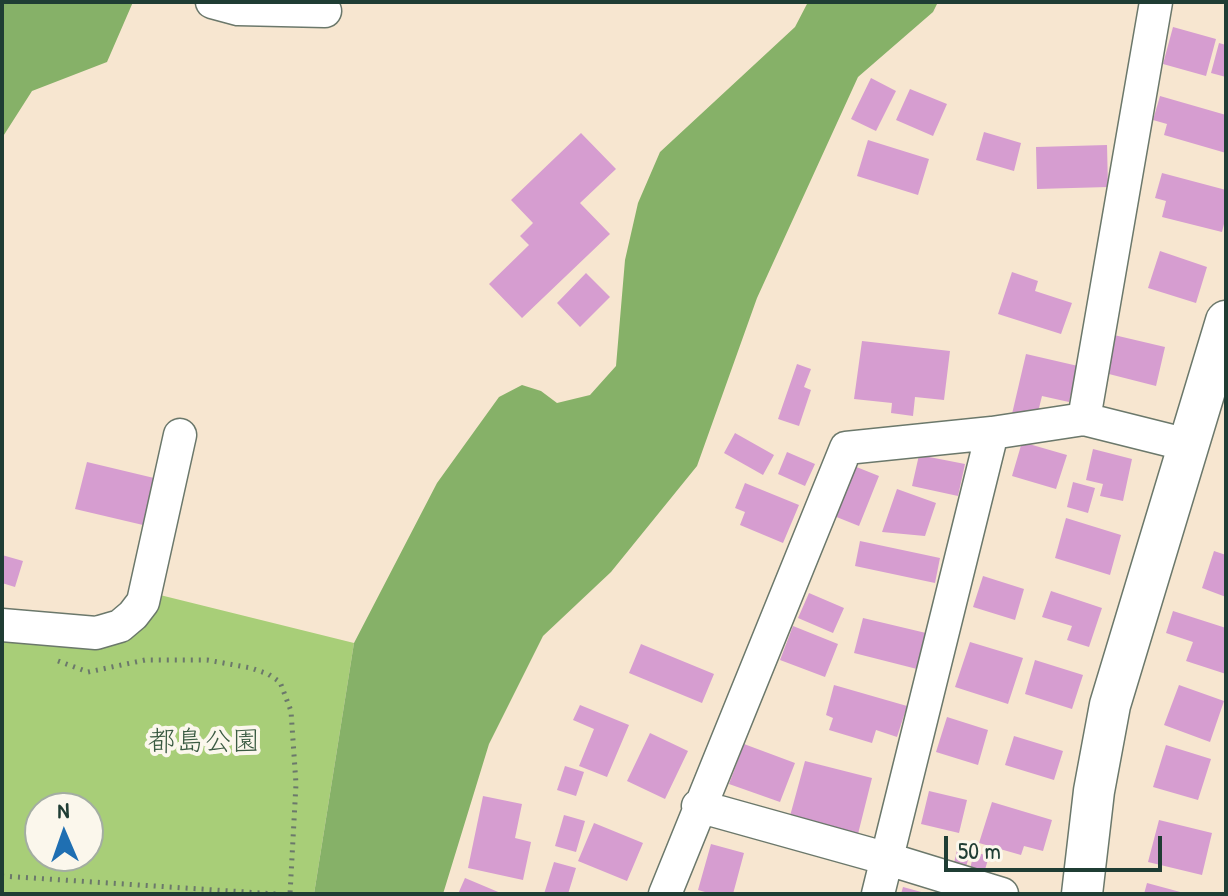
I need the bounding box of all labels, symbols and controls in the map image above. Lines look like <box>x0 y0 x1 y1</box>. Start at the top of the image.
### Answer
park label: 都島公園 <box>148 726 260 760</box>
north arrow <box>24 792 104 872</box>
text: N <box>57 795 70 825</box>
scale bar <box>948 820 1166 870</box>
text: 50 m <box>958 834 1001 866</box>

